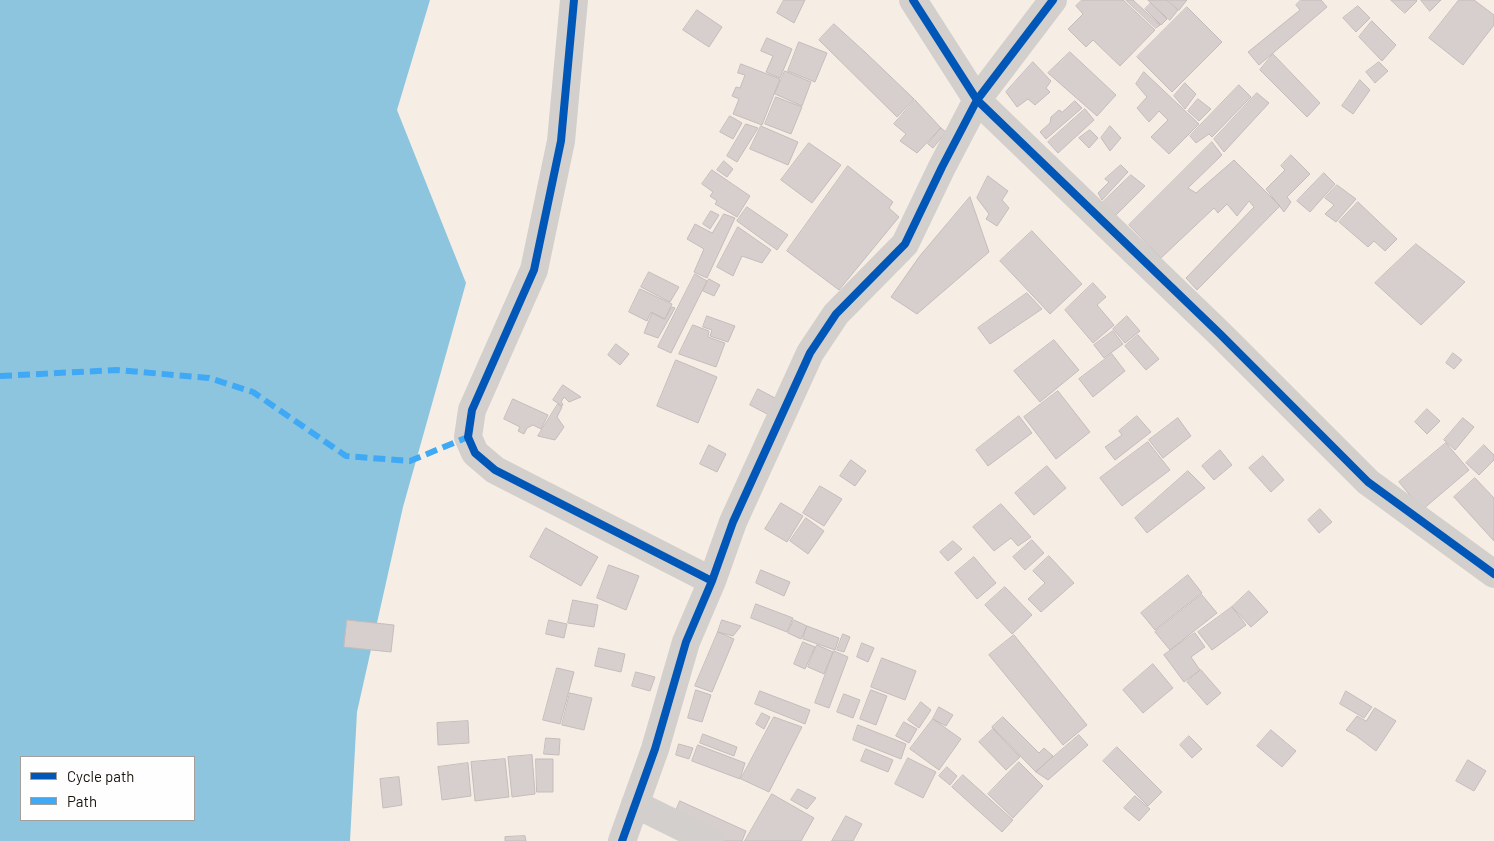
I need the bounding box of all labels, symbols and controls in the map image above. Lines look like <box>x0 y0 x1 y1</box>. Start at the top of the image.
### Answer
legend <box>20 756 195 821</box>
text: Cycle path <box>67 767 134 785</box>
text: Path <box>67 792 97 810</box>

